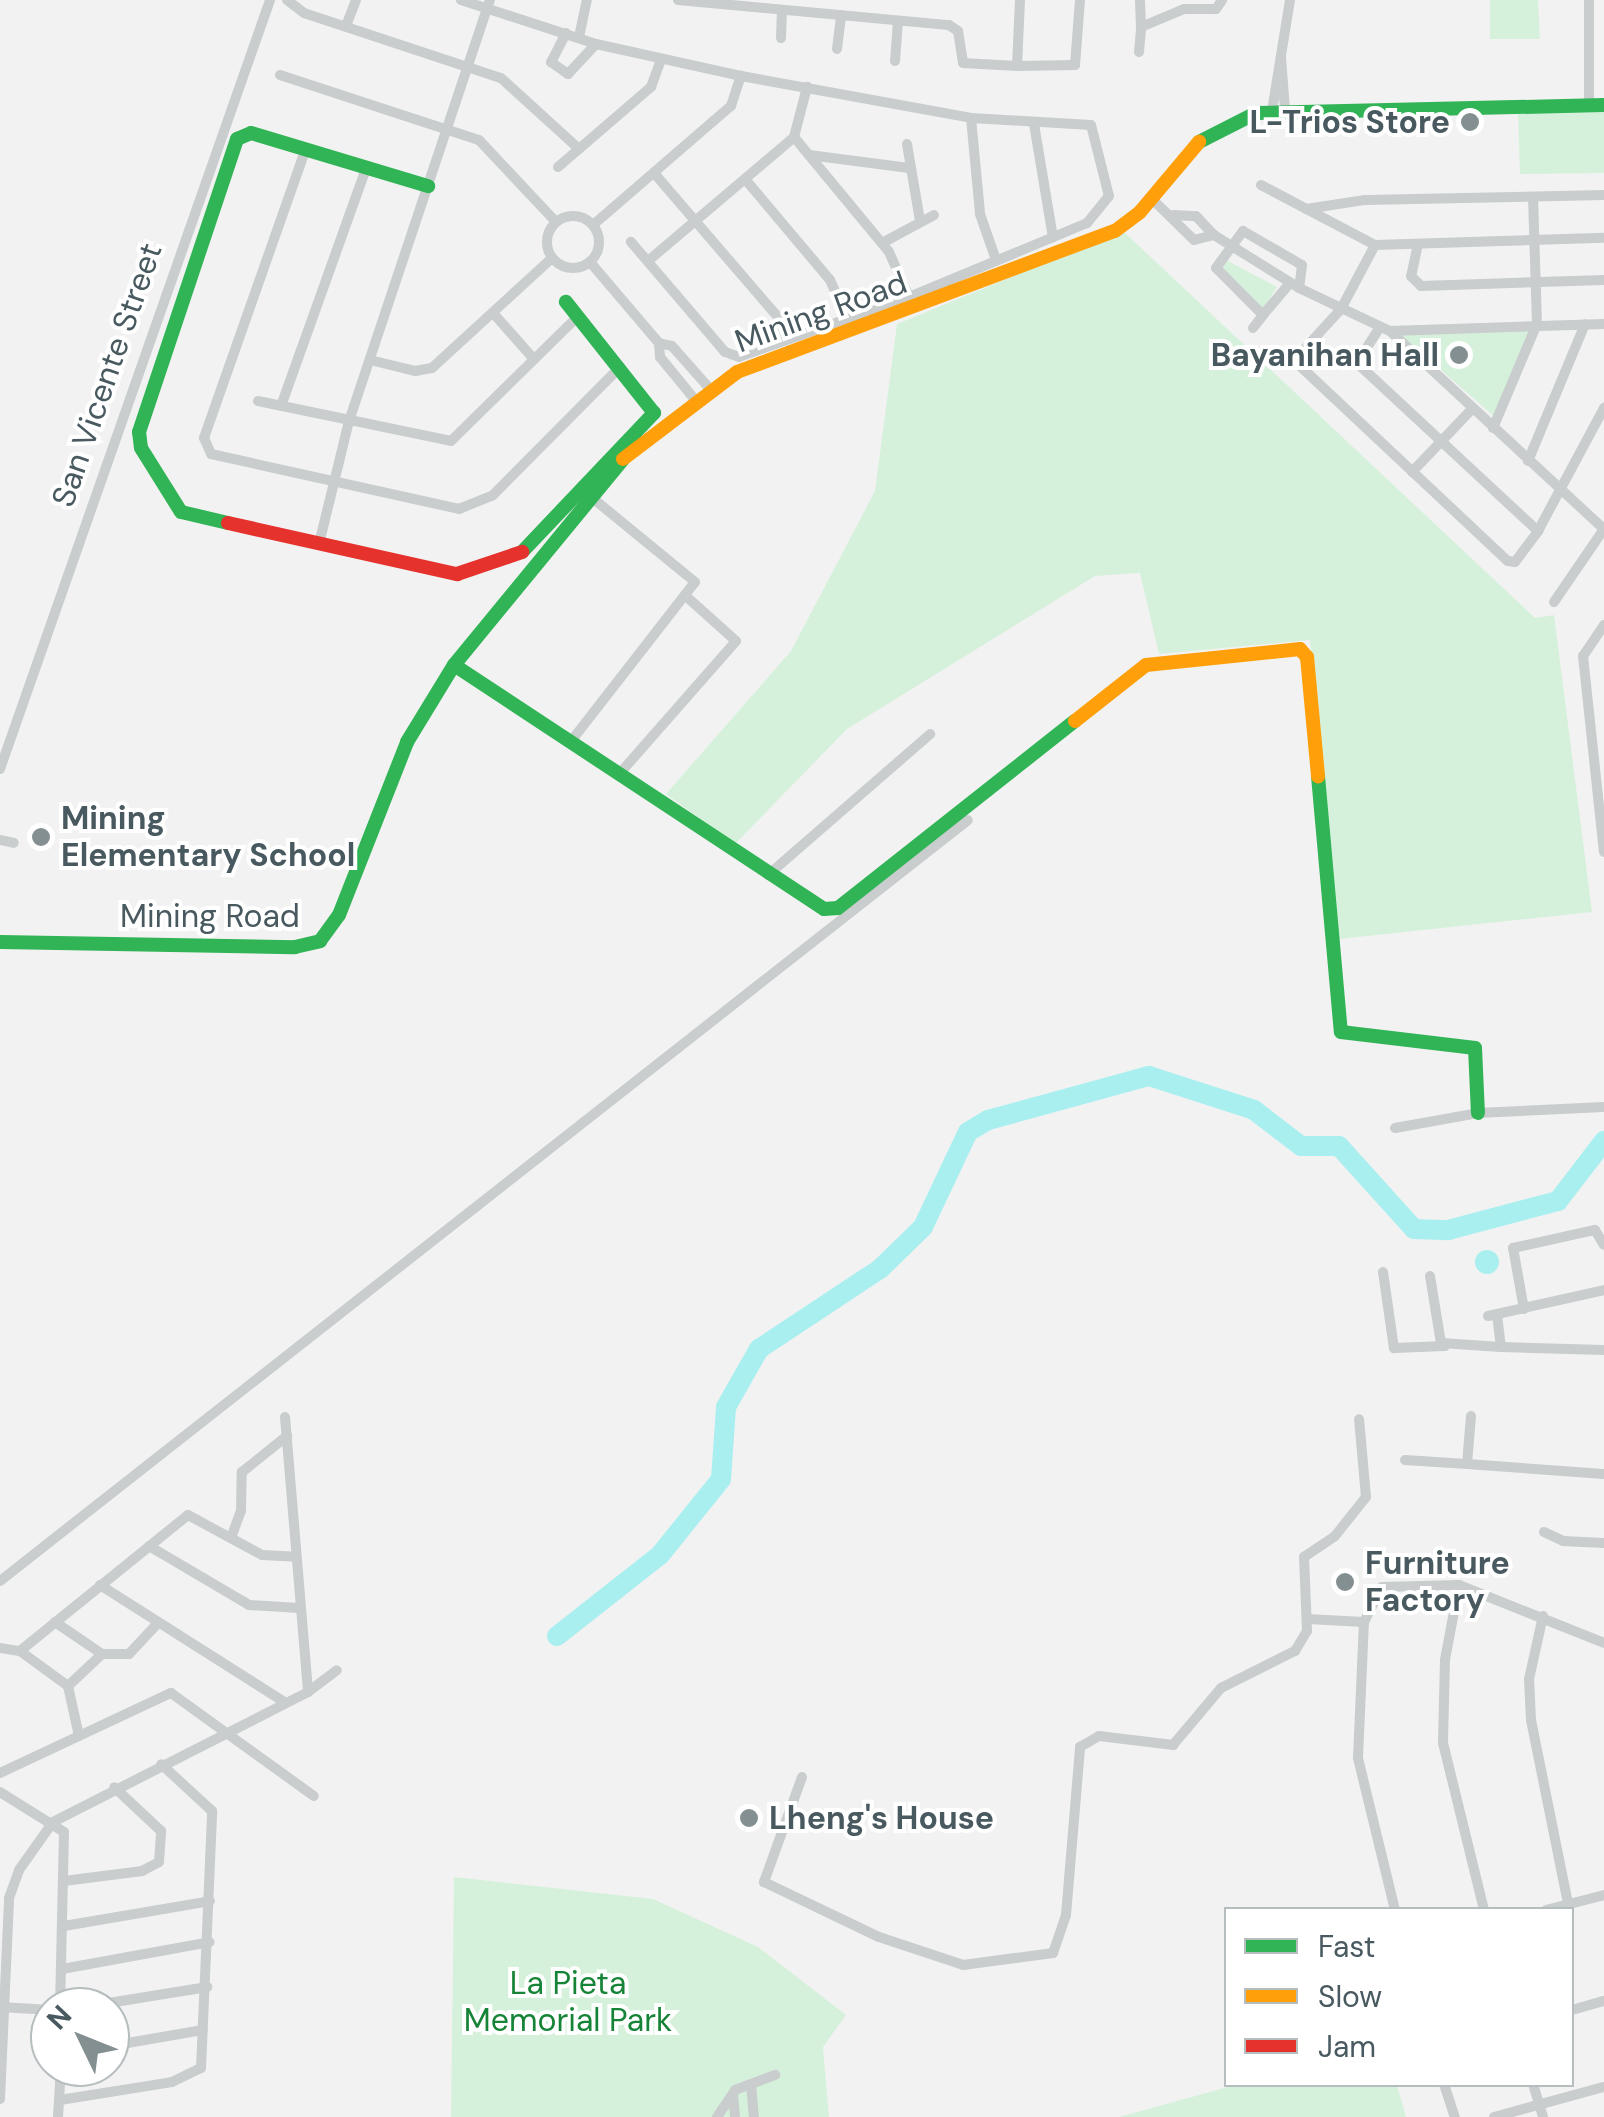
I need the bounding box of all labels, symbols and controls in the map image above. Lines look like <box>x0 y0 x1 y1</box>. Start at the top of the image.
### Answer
place label: L-Trios Store <box>1249 103 1450 141</box>
marker: L-Trios Store <box>1459 111 1481 133</box>
street label: San Vicente Street <box>44 238 170 512</box>
street label: Mining Road <box>730 263 912 361</box>
place label: Bayanihan Hall <box>1211 336 1439 374</box>
marker: Bayanihan Hall <box>1448 344 1470 366</box>
place label: Mining Elementary School <box>61 800 355 875</box>
marker: Mining Elementary School <box>30 826 52 848</box>
street label: Mining Road <box>120 897 300 935</box>
place label: Furniture Factory <box>1365 1545 1510 1620</box>
marker: Furniture Factory <box>1334 1571 1356 1593</box>
place label: Lheng's House <box>769 1799 994 1837</box>
marker: Lheng's House <box>738 1807 760 1829</box>
legend <box>1224 1907 1574 2087</box>
text: Fast <box>1318 1927 1376 1966</box>
park label: La Pieta Memorial Park <box>464 1965 672 2040</box>
text: Slow <box>1318 1977 1382 2016</box>
north arrow <box>30 1987 130 2087</box>
text: N <box>39 1997 80 2038</box>
text: Jam <box>1318 2027 1376 2066</box>

